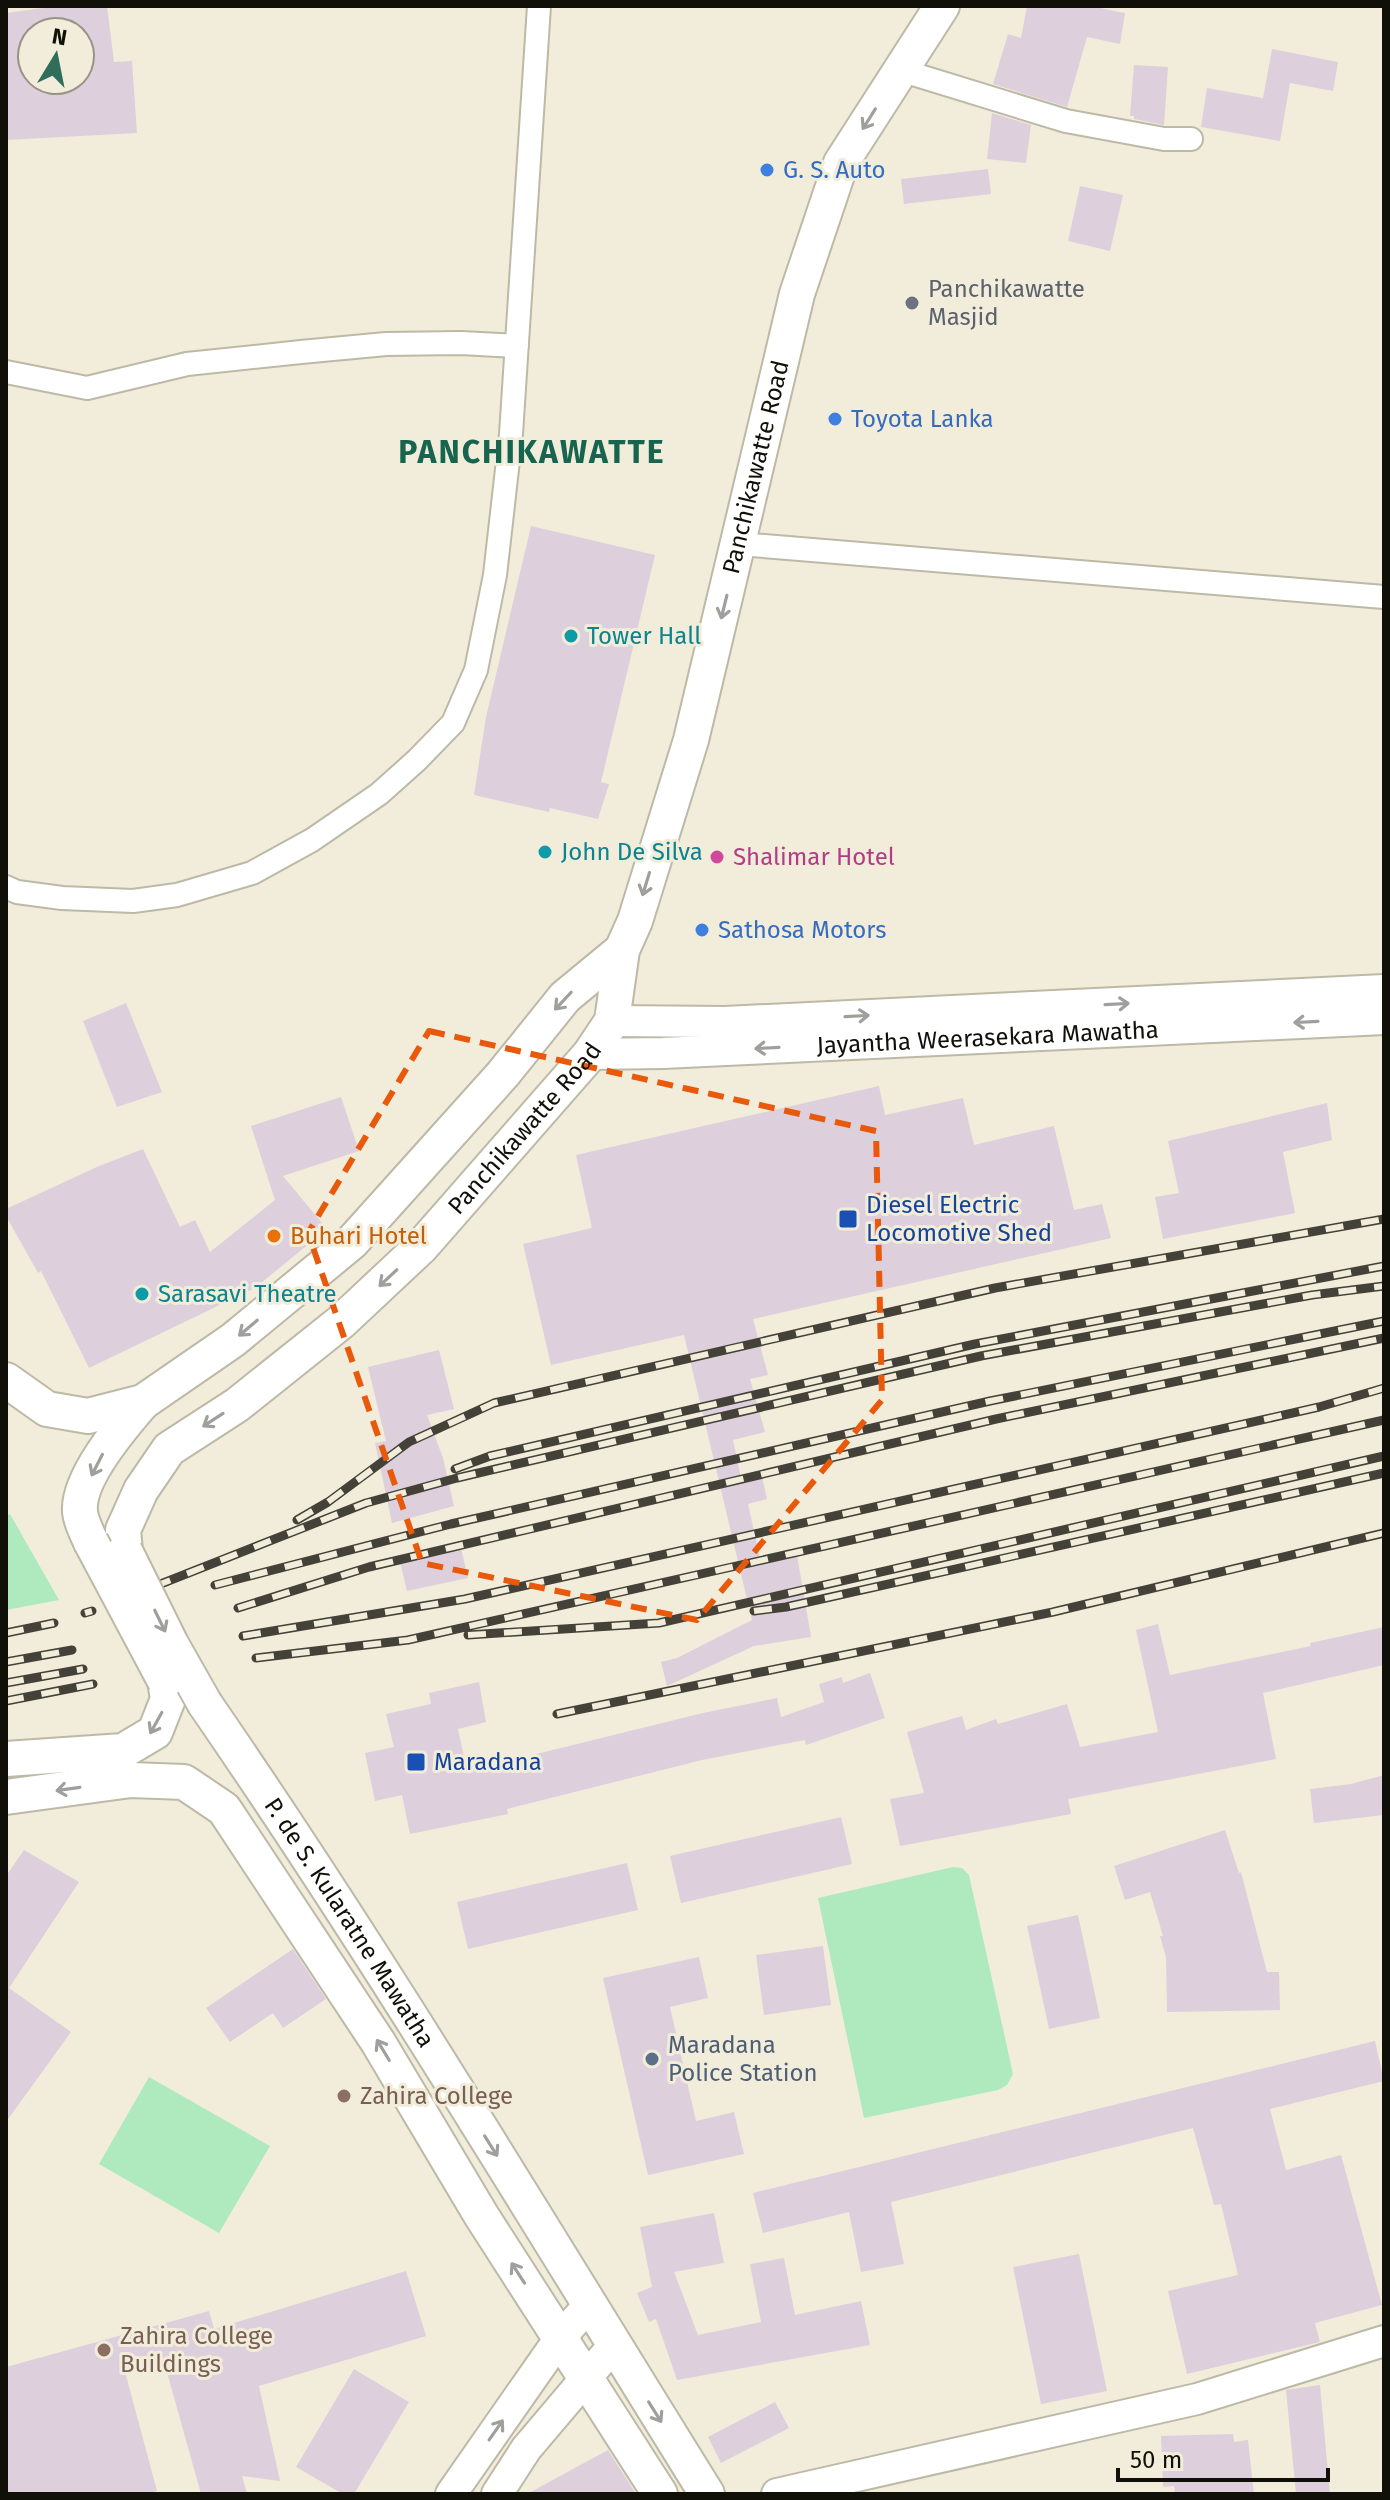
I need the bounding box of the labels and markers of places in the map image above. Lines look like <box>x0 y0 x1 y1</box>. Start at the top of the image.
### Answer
place label: G. S. Auto <box>783 156 886 184</box>
marker: G. S. Auto <box>758 161 776 179</box>
place label: Panchikawatte Masjid <box>928 275 1085 331</box>
marker: Panchikawatte Masjid <box>903 294 921 312</box>
place label: Toyota Lanka <box>851 405 993 433</box>
marker: Toyota Lanka <box>826 410 844 428</box>
place label: Tower Hall <box>587 622 701 650</box>
marker: Tower Hall <box>562 627 580 645</box>
place label: John De Silva <box>561 838 703 866</box>
marker: John De Silva <box>536 843 554 861</box>
place label: Shalimar Hotel <box>733 843 895 871</box>
marker: Shalimar Hotel <box>708 848 726 866</box>
place label: Sathosa Motors <box>718 916 886 944</box>
marker: Sathosa Motors <box>693 921 711 939</box>
place label: Diesel Electric Locomotive Shed <box>866 1191 1052 1247</box>
marker: Diesel Electric Locomotive Shed <box>837 1208 859 1230</box>
place label: Buhari Hotel <box>290 1222 427 1250</box>
marker: Buhari Hotel <box>265 1227 283 1245</box>
place label: Sarasavi Theatre <box>158 1280 337 1308</box>
marker: Sarasavi Theatre <box>133 1285 151 1303</box>
place label: Maradana <box>434 1748 542 1776</box>
marker: Maradana <box>405 1751 427 1773</box>
place label: Maradana Police Station <box>668 2031 818 2087</box>
marker: Maradana Police Station <box>643 2050 661 2068</box>
place label: Zahira College <box>360 2082 513 2110</box>
marker: Zahira College <box>335 2087 353 2105</box>
place label: Zahira College Buildings <box>120 2322 273 2378</box>
marker: Zahira College Buildings <box>95 2341 113 2359</box>

